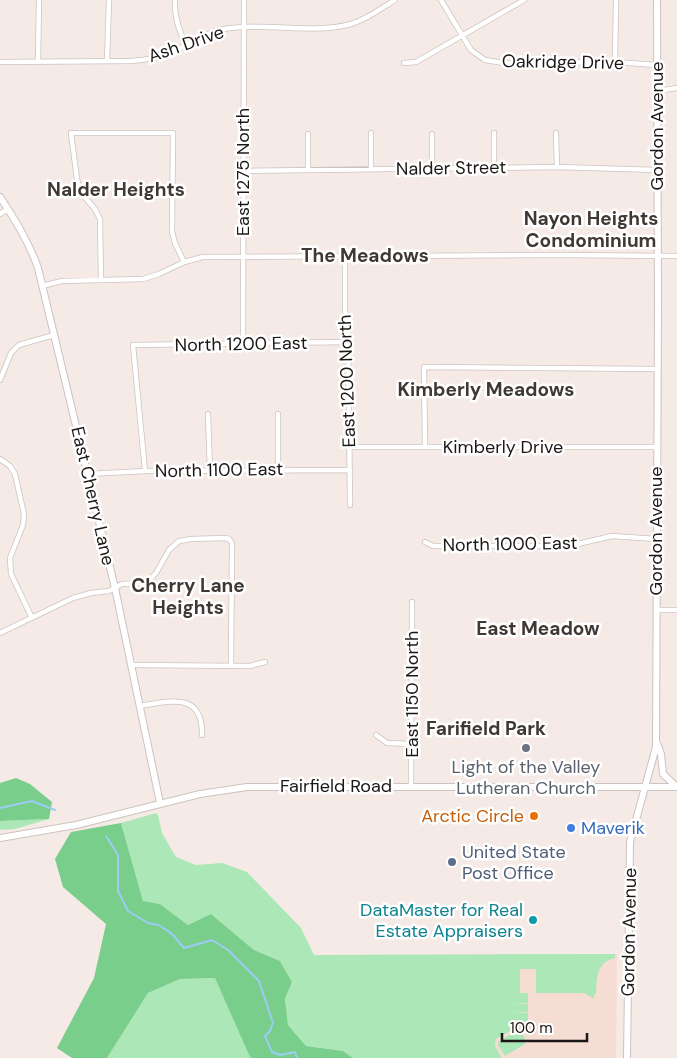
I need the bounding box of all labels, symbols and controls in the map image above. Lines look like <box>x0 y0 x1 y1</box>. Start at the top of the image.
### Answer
street label: Ash Drive <box>145 20 227 68</box>
street label: Oakridge Drive <box>502 49 624 75</box>
street label: Gordon Avenue <box>645 62 669 190</box>
street label: East 1275 North <box>231 108 255 236</box>
street label: Nalder Street <box>396 155 506 181</box>
district label: Nalder Heights <box>47 177 185 202</box>
district label: Nayon Heights Condominium <box>524 206 658 253</box>
district label: The Meadows <box>301 243 429 268</box>
street label: East 1200 North <box>333 314 361 448</box>
street label: North 1200 East <box>174 331 308 357</box>
district label: Kimberly Meadows <box>398 377 574 402</box>
street label: East Cherry Lane <box>65 424 121 568</box>
street label: Kimberly Drive <box>443 435 563 459</box>
street label: North 1100 East <box>155 457 283 483</box>
street label: Gordon Avenue <box>644 467 668 595</box>
street label: North 1000 East <box>442 531 578 557</box>
district label: Cherry Lane Heights <box>131 573 245 620</box>
district label: East Meadow <box>476 616 600 641</box>
street label: East 1150 North <box>400 631 424 757</box>
district label: Farifield Park <box>426 716 546 741</box>
marker: Light of the Valley Lutheran Church <box>520 742 532 754</box>
place label: Light of the Valley Lutheran Church <box>452 755 600 800</box>
street label: Fairfield Road <box>280 774 392 798</box>
place label: Arctic Circle <box>421 804 524 828</box>
marker: Arctic Circle <box>528 810 540 822</box>
place label: Maverik <box>581 816 645 840</box>
marker: Maverik <box>565 822 577 834</box>
place label: United State Post Office <box>462 840 566 885</box>
marker: United State Post Office <box>446 856 458 868</box>
street label: Gordon Avenue <box>616 867 642 997</box>
place label: DataMaster for Real Estate Appraisers <box>360 898 523 943</box>
marker: DataMaster for Real Estate Appraisers <box>527 914 539 926</box>
scale bar <box>502 1010 587 1042</box>
text: 100 m <box>510 1018 553 1038</box>

